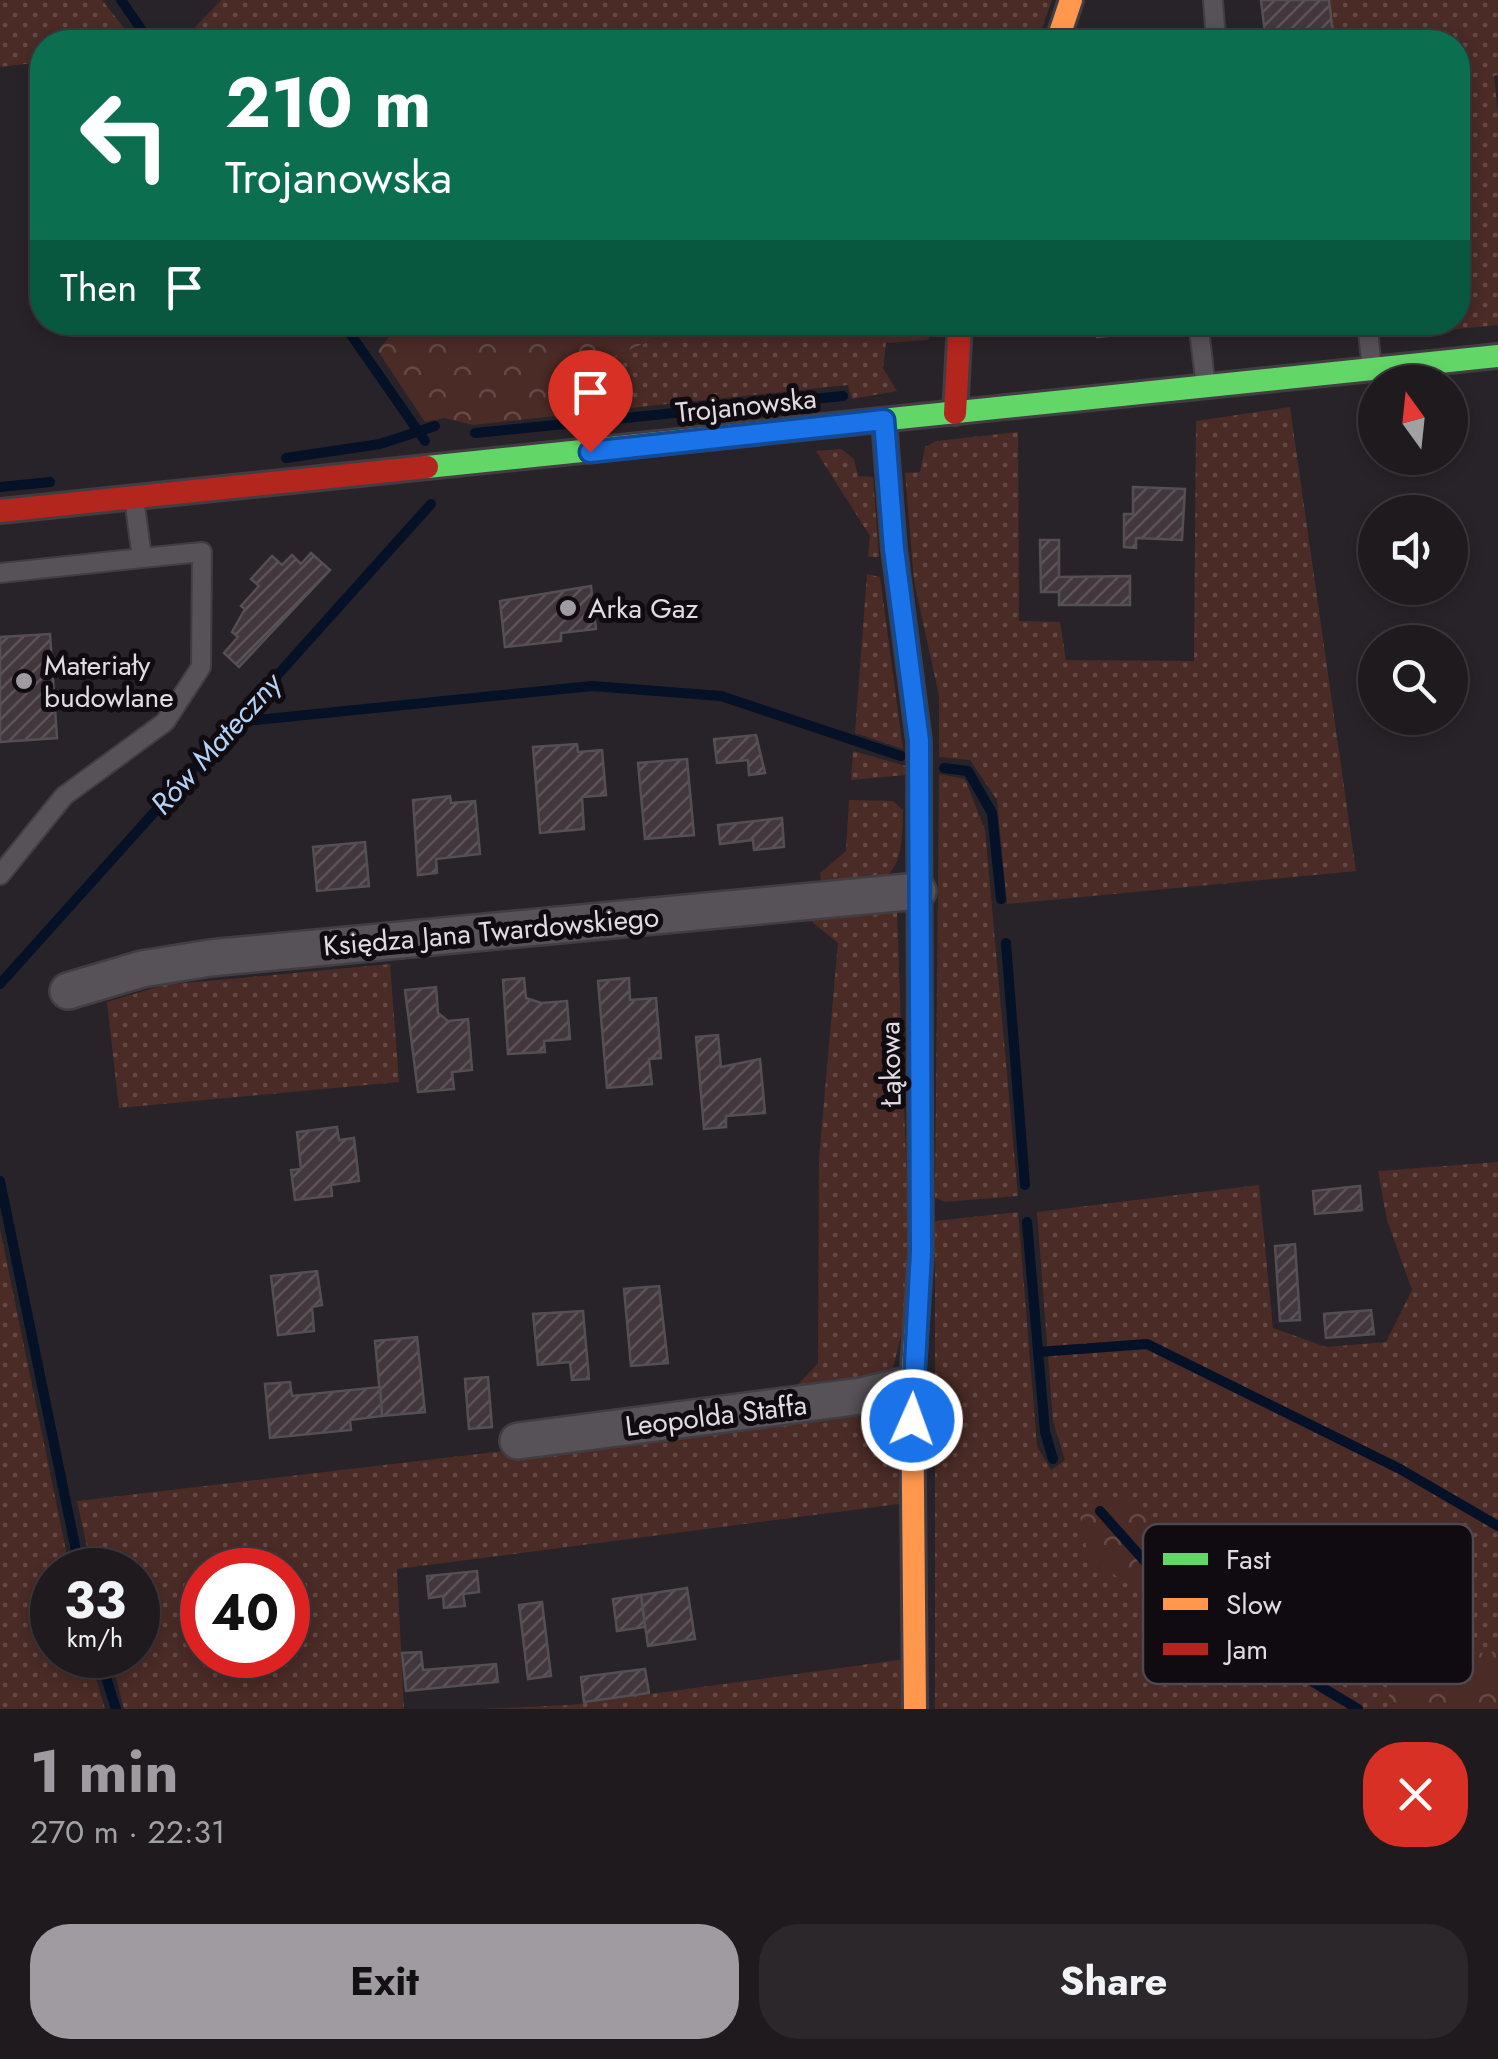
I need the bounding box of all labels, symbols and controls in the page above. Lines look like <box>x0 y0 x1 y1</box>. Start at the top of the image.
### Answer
text: 210 m <box>225 52 431 153</box>
icon: left <box>60 70 190 200</box>
text: Trojanowska <box>225 145 452 210</box>
text: Then <box>60 260 137 315</box>
icon: arrive <box>157 260 212 315</box>
pin <box>548 350 633 453</box>
icon: arrive <box>563 365 618 420</box>
north arrow <box>1358 365 1468 475</box>
map controls <box>1358 365 1468 735</box>
street label: Trojanowska <box>674 378 819 433</box>
button: sound <box>1358 495 1468 605</box>
place label: Arka Gaz <box>588 588 698 629</box>
marker: Arka Gaz <box>557 597 579 619</box>
button: search <box>1358 625 1468 735</box>
place label: Materiały budowlane <box>44 645 174 718</box>
water label: Rów Mateczny <box>140 662 293 824</box>
marker: Materiały budowlane <box>13 670 35 692</box>
street label: Księdza Jana Twardowskiego <box>321 896 661 967</box>
street label: Łąkowa <box>869 1021 912 1108</box>
position arrow <box>860 1368 964 1472</box>
street label: Leopolda Staffa <box>623 1384 809 1447</box>
legend <box>1143 1524 1473 1684</box>
text: Fast <box>1226 1539 1271 1580</box>
speed limit sign: 40 <box>180 1548 310 1678</box>
text: 33 <box>64 1564 126 1637</box>
text: Slow <box>1226 1584 1282 1625</box>
text: km/h <box>67 1620 123 1656</box>
text: Jam <box>1222 1629 1268 1670</box>
text: 1 min <box>30 1728 179 1815</box>
button: close <box>1363 1742 1468 1847</box>
text: 270 m · 22:31 <box>30 1809 225 1855</box>
button: Exit <box>30 1924 739 2039</box>
button: Share <box>759 1924 1468 2039</box>

